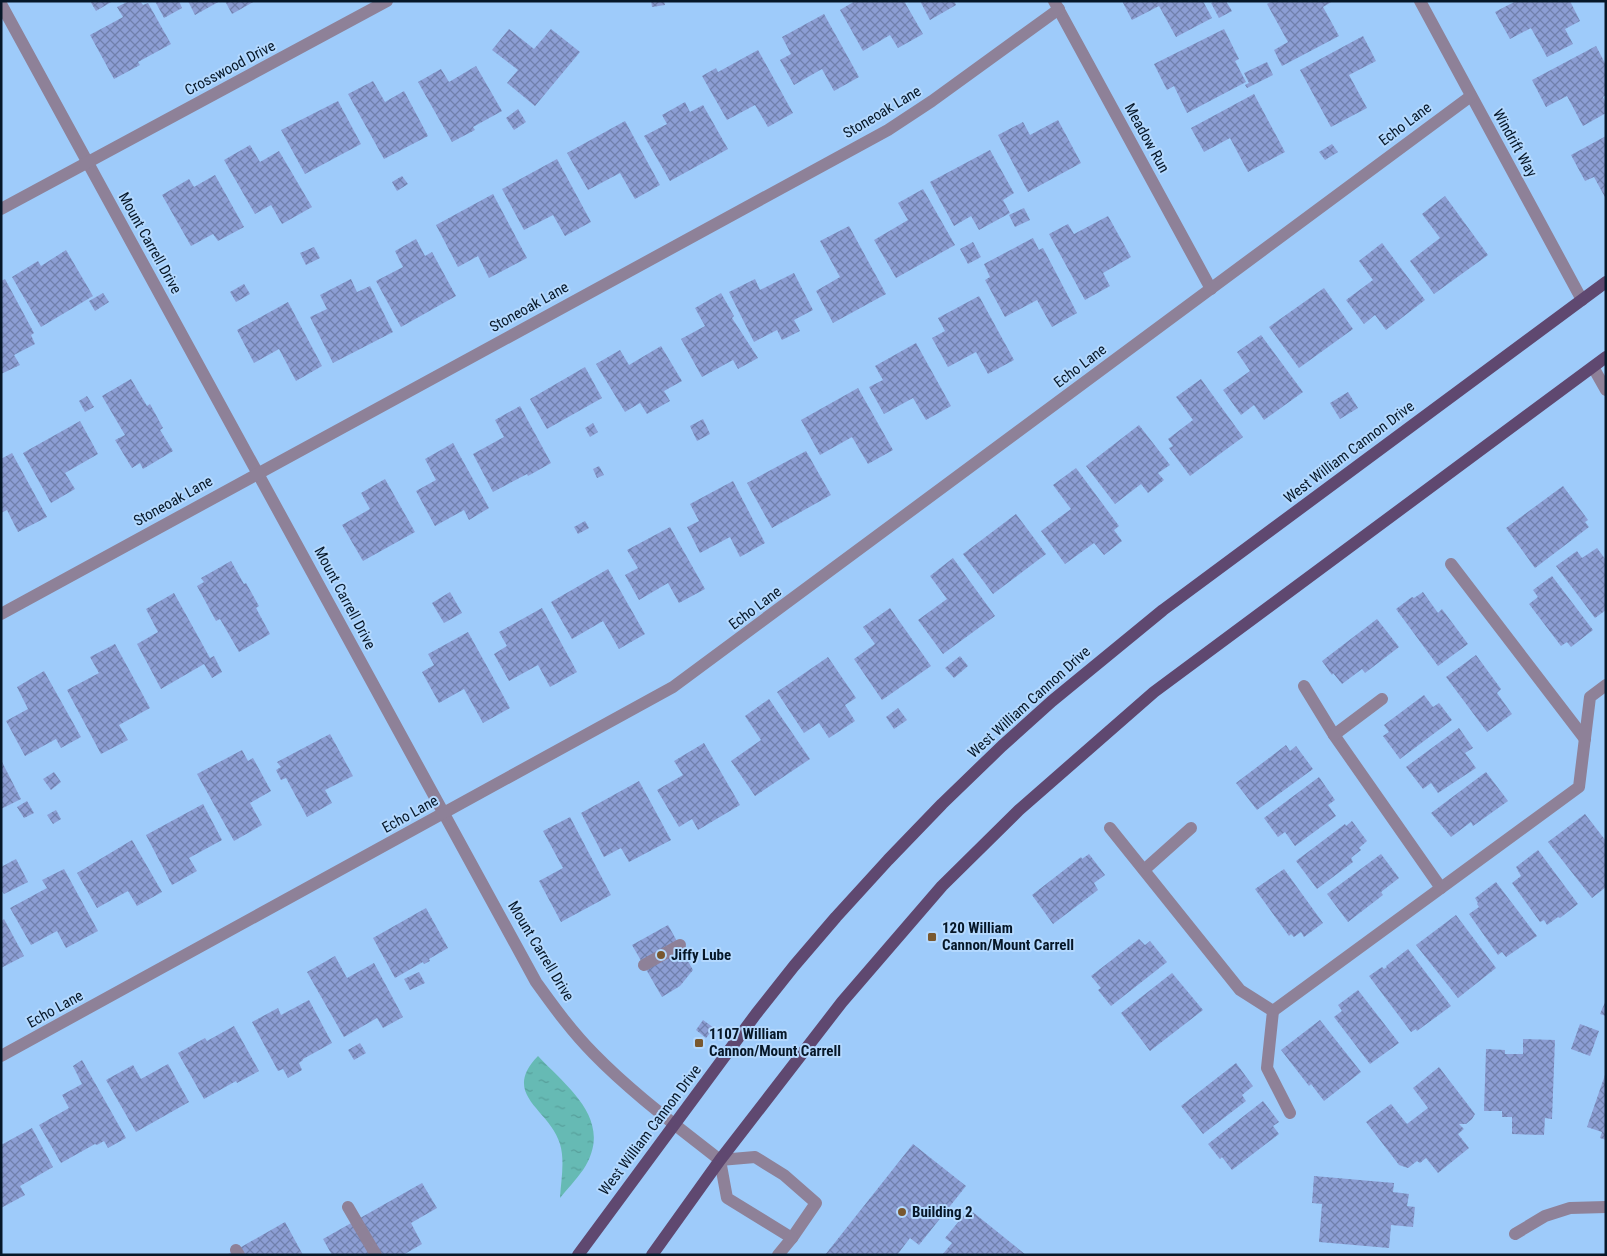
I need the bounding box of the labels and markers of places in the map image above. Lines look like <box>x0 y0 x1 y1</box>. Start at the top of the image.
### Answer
place label: 120 William Cannon/Mount Carrell <box>942 919 1074 954</box>
marker: 120 William Cannon/Mount Carrell <box>926 931 938 943</box>
place label: Jiffy Lube <box>671 946 731 964</box>
marker: Jiffy Lube <box>655 949 667 961</box>
place label: 1107 William Cannon/Mount Carrell <box>709 1025 841 1060</box>
marker: 1107 William Cannon/Mount Carrell <box>693 1037 705 1049</box>
place label: Building 2 <box>912 1203 973 1221</box>
marker: Building 2 <box>896 1206 908 1218</box>

